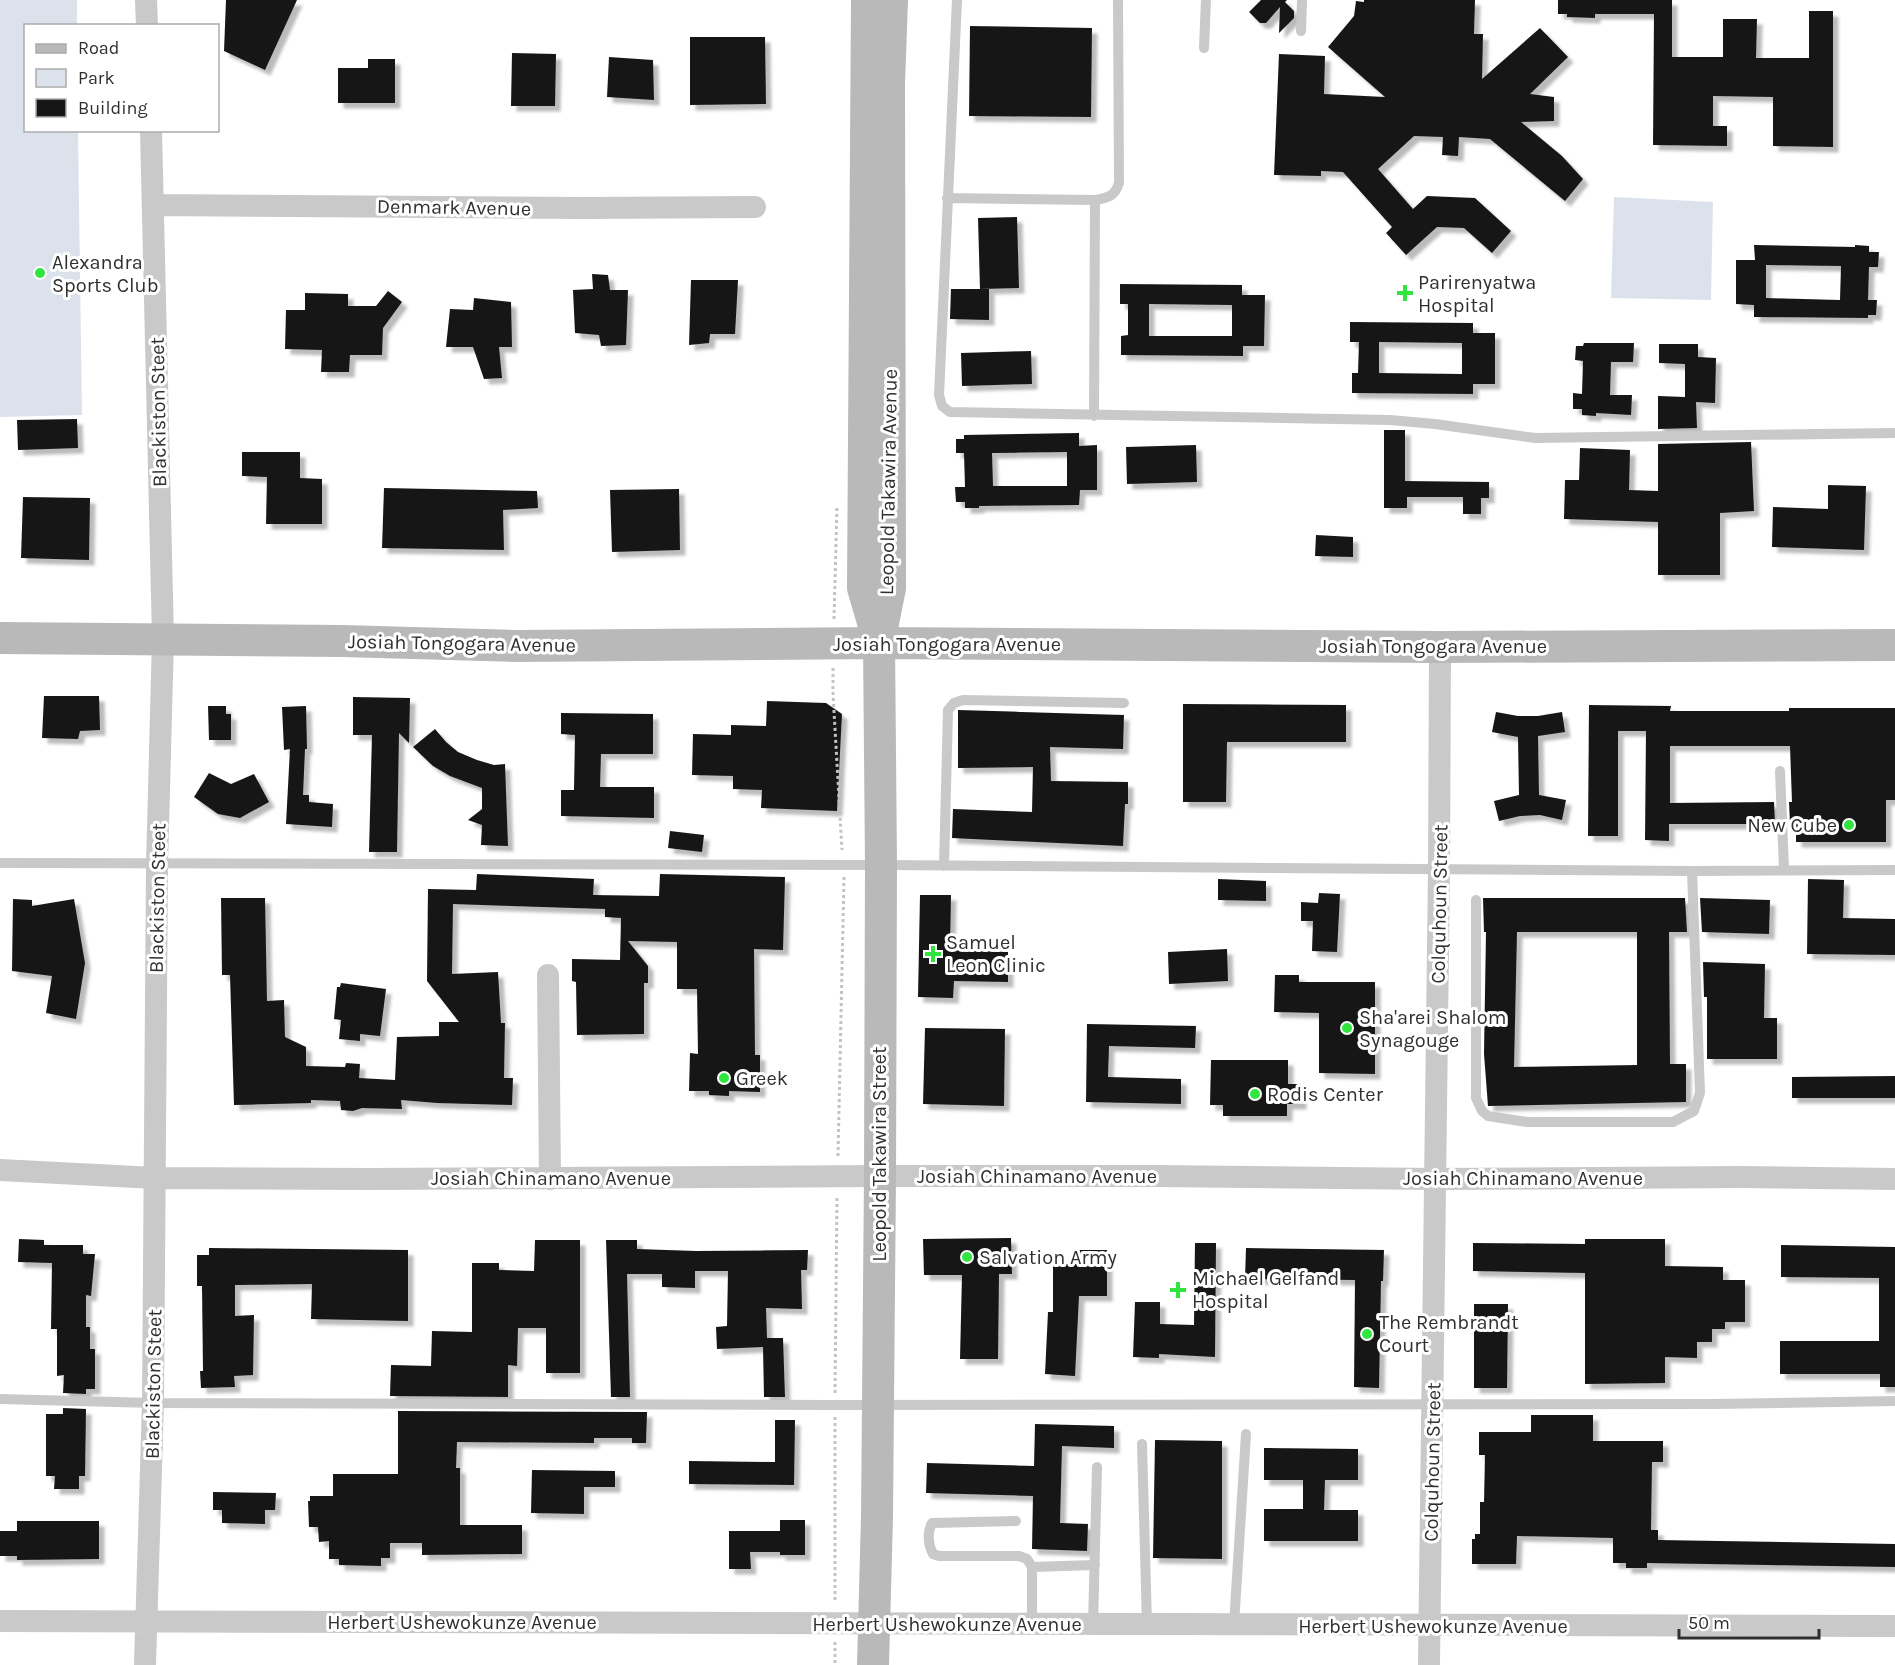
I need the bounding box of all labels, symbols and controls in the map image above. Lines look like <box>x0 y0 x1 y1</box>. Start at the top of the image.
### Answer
legend <box>24 24 219 132</box>
text: Road <box>78 37 119 59</box>
text: Park <box>78 67 115 89</box>
text: Building <box>78 97 148 119</box>
street label: Denmark Avenue <box>377 195 531 220</box>
place label: Alexandra Sports Club <box>52 251 159 297</box>
marker: Alexandra Sports Club <box>33 266 47 280</box>
place label: Parirenyatwa Hospital <box>1418 271 1536 317</box>
marker: Parirenyatwa Hospital <box>1396 284 1414 302</box>
street label: Blackiston Steet <box>146 336 171 487</box>
street label: Leopold Takawira Avenue <box>875 369 902 595</box>
street label: Josiah Tongogara Avenue <box>348 630 576 657</box>
street label: Josiah Tongogara Avenue <box>833 633 1061 656</box>
street label: Josiah Tongogara Avenue <box>1319 635 1547 658</box>
place label: New Cube <box>1747 814 1837 837</box>
marker: New Cube <box>1842 818 1856 832</box>
street label: Blackiston Steet <box>145 822 170 973</box>
street label: Colquhoun Street <box>1427 824 1452 984</box>
place label: Samuel Leon Clinic <box>946 931 1046 977</box>
marker: Samuel Leon Clinic <box>924 945 942 963</box>
place label: Sha'arei Shalom Synagouge <box>1359 1006 1507 1052</box>
marker: Sha'arei Shalom Synagouge <box>1340 1021 1354 1035</box>
street label: Leopold Takawira Street <box>868 1046 891 1262</box>
place label: Greek <box>736 1067 788 1090</box>
marker: Greek <box>717 1071 731 1085</box>
place label: Rodis Center <box>1267 1083 1384 1106</box>
marker: Rodis Center <box>1248 1087 1262 1101</box>
street label: Josiah Chinamano Avenue <box>917 1165 1157 1188</box>
street label: Josiah Chinamano Avenue <box>431 1167 671 1190</box>
street label: Josiah Chinamano Avenue <box>1403 1167 1643 1190</box>
place label: Salvation Army <box>979 1246 1117 1269</box>
marker: Salvation Army <box>960 1250 974 1264</box>
place label: Michael Gelfand Hospital <box>1192 1267 1339 1313</box>
marker: Michael Gelfand Hospital <box>1169 1281 1187 1299</box>
street label: Blackiston Steet <box>141 1308 166 1459</box>
place label: The Rembrandt Court <box>1379 1311 1519 1357</box>
marker: The Rembrandt Court <box>1360 1327 1374 1341</box>
street label: Colquhoun Street <box>1420 1382 1445 1542</box>
scale bar <box>1679 1602 1818 1640</box>
street label: Herbert Ushewokunze Avenue <box>327 1611 597 1634</box>
text: 50 m <box>1688 1612 1730 1634</box>
street label: Herbert Ushewokunze Avenue <box>812 1613 1082 1636</box>
street label: Herbert Ushewokunze Avenue <box>1298 1615 1568 1638</box>

